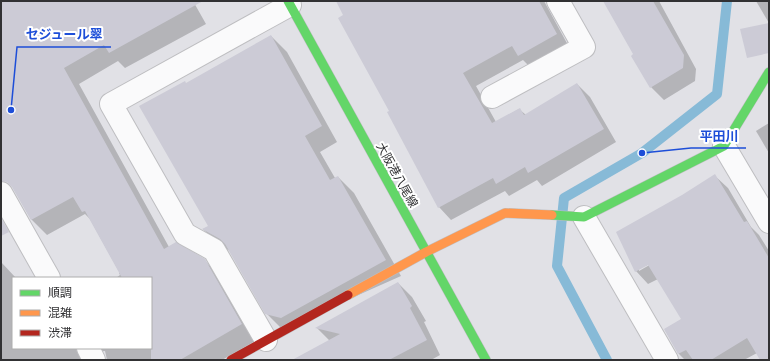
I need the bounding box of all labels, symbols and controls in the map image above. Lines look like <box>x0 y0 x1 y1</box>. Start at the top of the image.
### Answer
callout: セジュール翠 <box>17 22 111 47</box>
text: セジュール翠 <box>25 26 103 42</box>
callout: 平田川 <box>691 123 746 148</box>
text: 平田川 <box>699 128 739 144</box>
street label: 大阪港八尾線 <box>373 140 421 210</box>
legend <box>12 277 152 349</box>
text: 順調 <box>48 285 72 300</box>
text: 混雑 <box>48 305 72 320</box>
text: 渋滞 <box>48 325 72 340</box>

